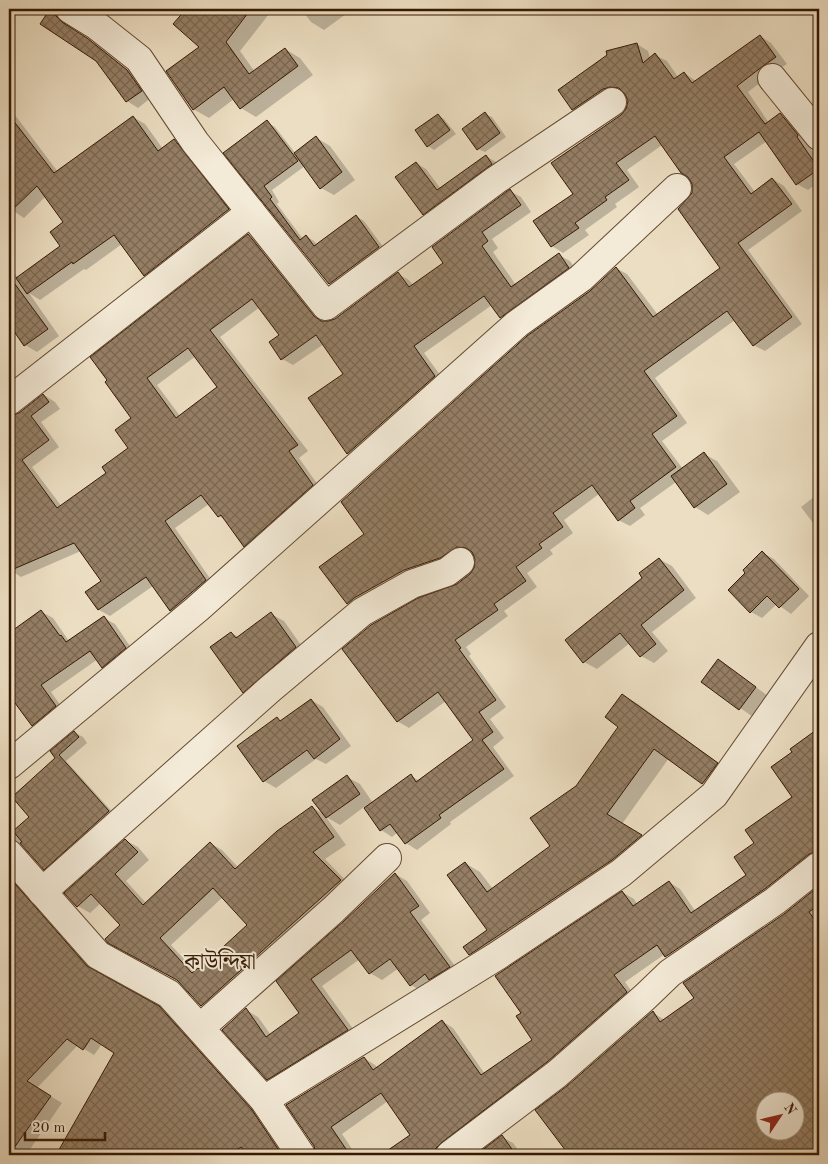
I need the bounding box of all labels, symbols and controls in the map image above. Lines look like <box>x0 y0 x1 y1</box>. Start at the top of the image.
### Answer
district label: কাউন্দিয়া <box>183 948 256 974</box>
north arrow <box>756 1092 806 1142</box>
text: N <box>781 1101 799 1118</box>
scale bar <box>25 1109 105 1141</box>
text: 20 m <box>32 1121 66 1136</box>

